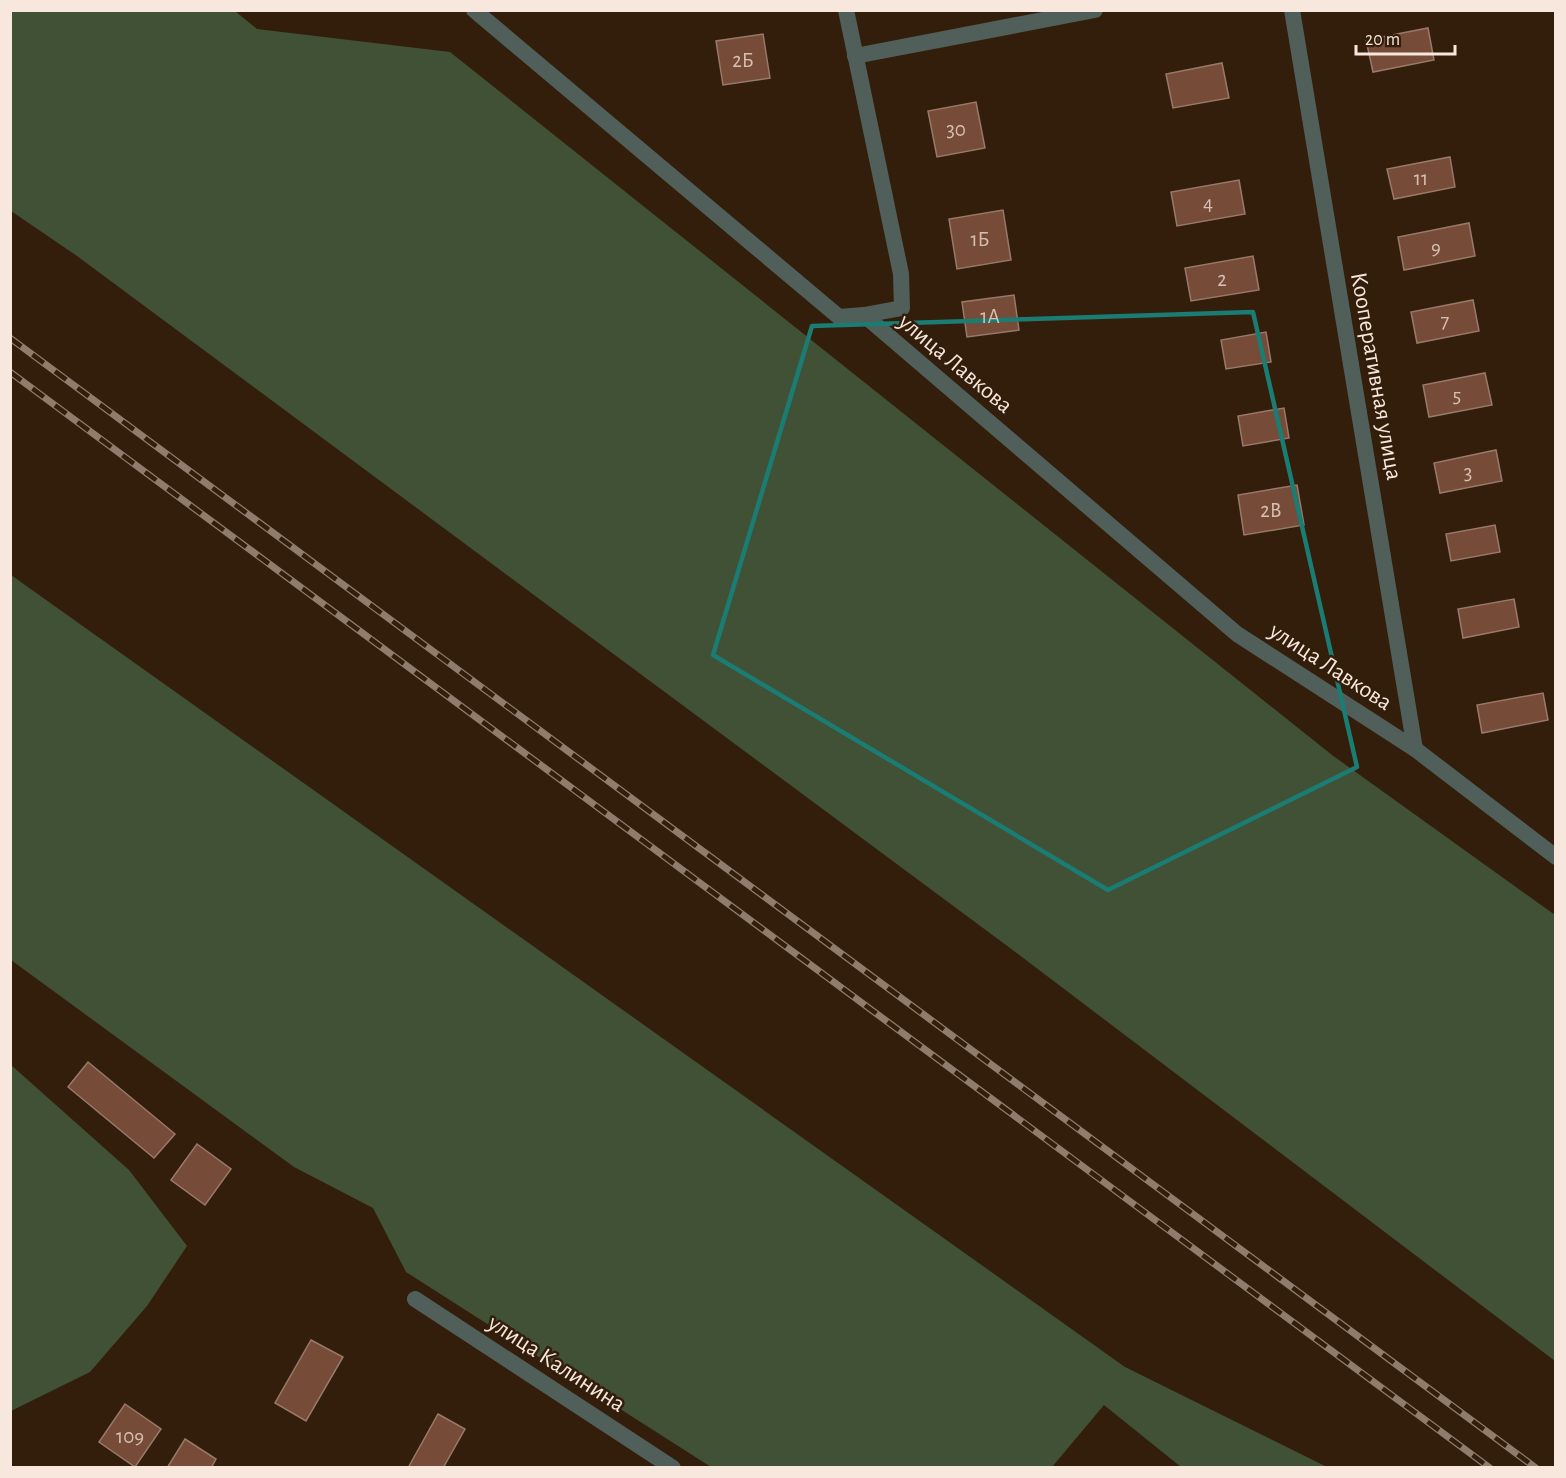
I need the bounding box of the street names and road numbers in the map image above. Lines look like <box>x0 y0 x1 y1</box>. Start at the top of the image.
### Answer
street label: Кооперативная улица <box>1346 270 1406 482</box>
street label: улица Лавкова <box>893 309 1017 418</box>
street label: улица Лавкова <box>1264 618 1396 715</box>
street label: улица Калинина <box>483 1310 629 1417</box>

